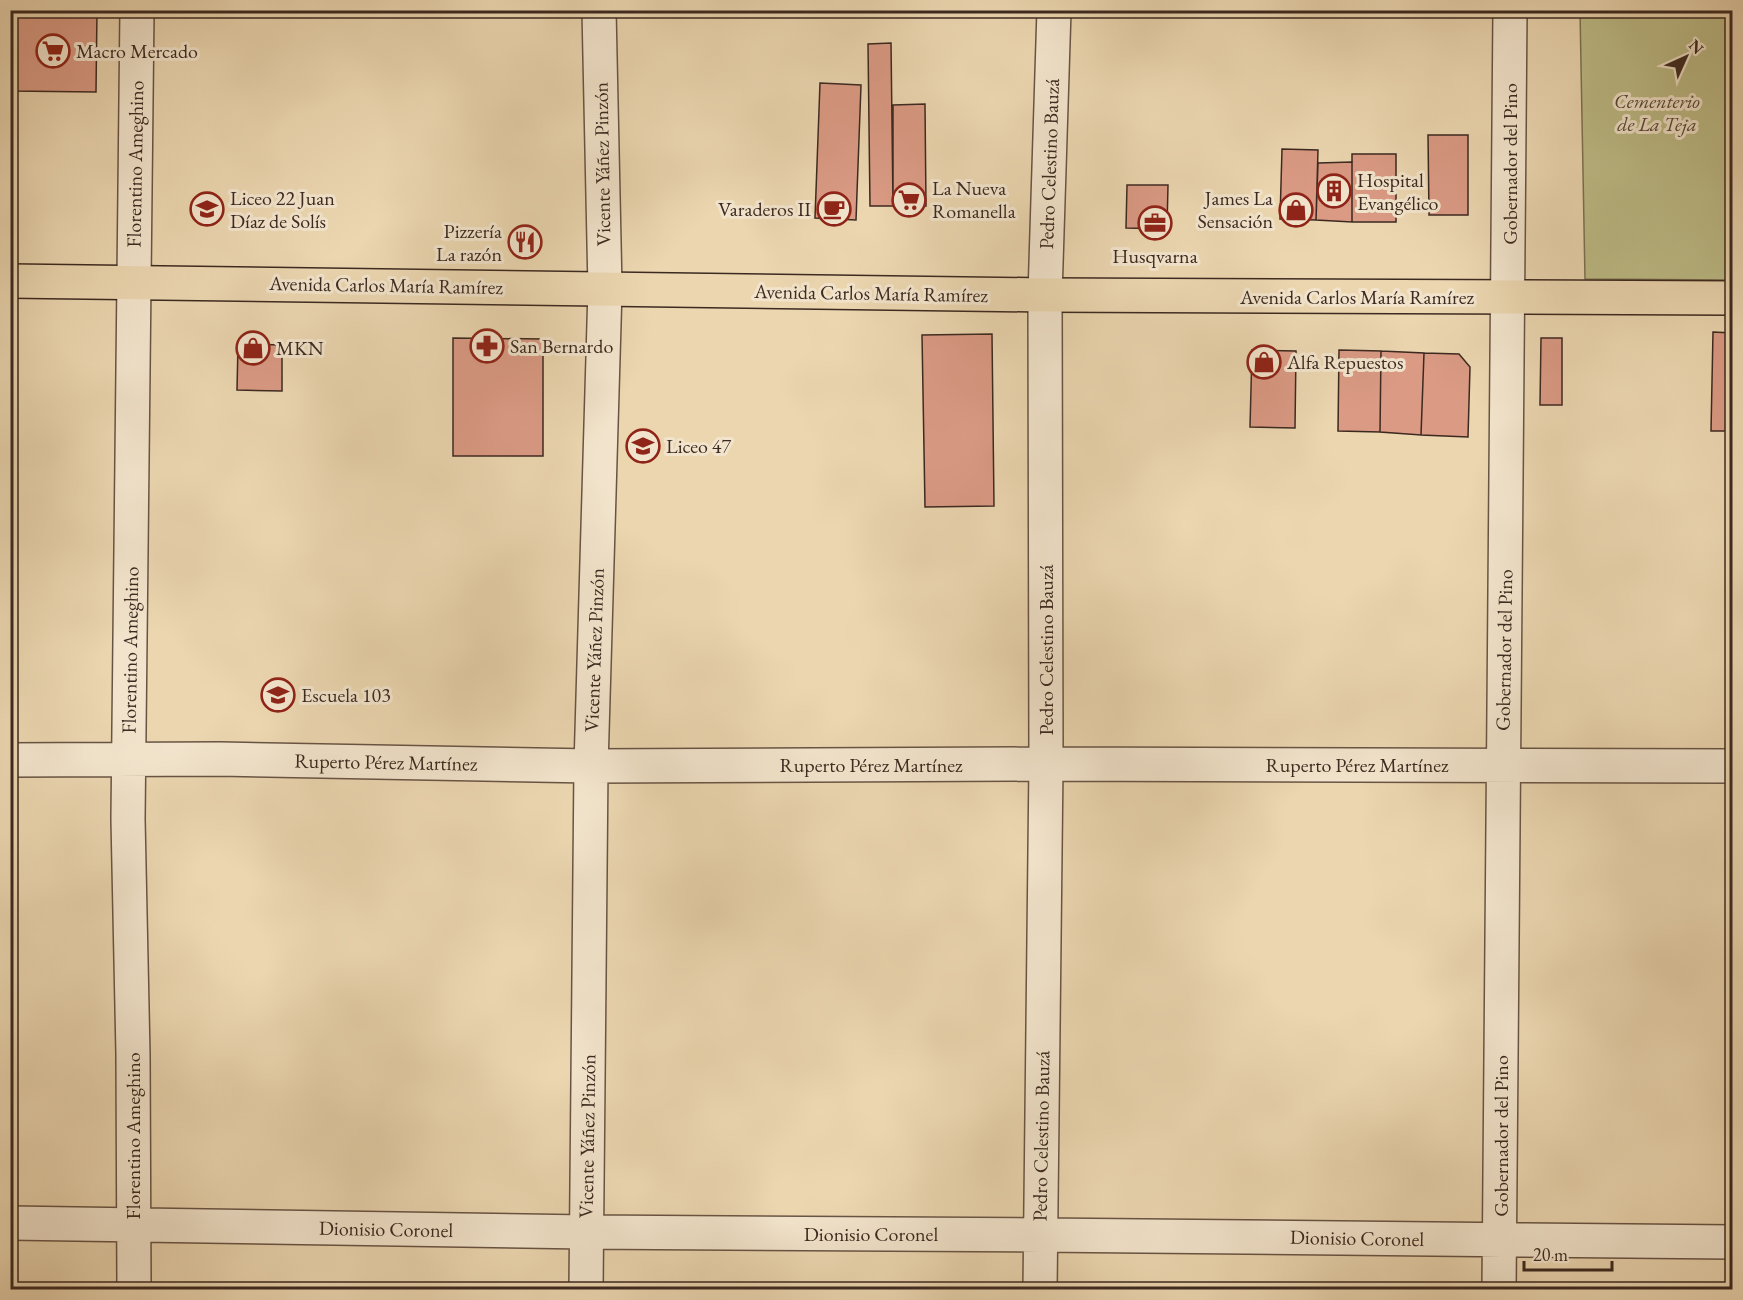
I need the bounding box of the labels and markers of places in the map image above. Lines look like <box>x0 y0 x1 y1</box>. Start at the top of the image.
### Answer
supermarket icon: Macro Mercado <box>35 33 71 69</box>
place label: Macro Mercado <box>76 38 198 64</box>
place label: Hospital Evangélico <box>1357 167 1439 216</box>
building icon: Hospital Evangélico <box>1316 173 1352 209</box>
place label: La Nueva Romanella <box>932 175 1016 224</box>
supermarket icon: La Nueva Romanella <box>891 182 927 218</box>
place label: Liceo 22 Juan Díaz de Solís <box>230 185 335 234</box>
place label: James La Sensación <box>1197 185 1273 234</box>
school or university icon: Liceo 22 Juan Díaz de Solís <box>189 191 225 227</box>
cafe icon: Varaderos II <box>816 191 852 227</box>
shop icon: James La Sensación <box>1278 192 1314 228</box>
place label: Varaderos II <box>718 196 811 222</box>
office icon: Husqvarna <box>1137 205 1173 241</box>
place label: Pizzería La razón <box>436 218 502 267</box>
restaurant icon: Pizzería La razón <box>507 224 543 260</box>
place label: Husqvarna <box>1112 243 1198 269</box>
pharmacy icon: San Bernardo <box>469 328 505 364</box>
shop icon: MKN <box>235 330 271 366</box>
place label: San Bernardo <box>510 333 613 359</box>
place label: MKN <box>276 335 324 361</box>
shop icon: Alfa Repuestos <box>1246 344 1282 380</box>
place label: Alfa Repuestos <box>1286 349 1403 375</box>
school or university icon: Liceo 47 <box>625 428 661 464</box>
place label: Liceo 47 <box>666 433 731 459</box>
school or university icon: Escuela 103 <box>260 677 296 713</box>
place label: Escuela 103 <box>301 682 391 708</box>

